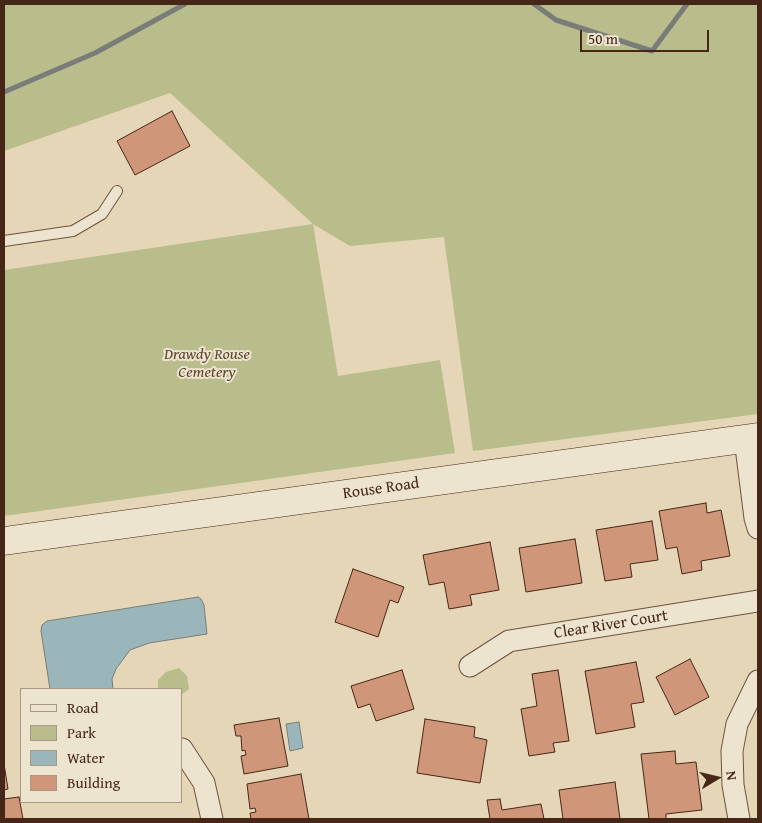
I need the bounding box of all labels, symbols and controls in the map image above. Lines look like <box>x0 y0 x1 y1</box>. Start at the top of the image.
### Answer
scale bar <box>582 20 711 52</box>
text: 50 m <box>588 28 618 49</box>
park label: Drawdy Rouse Cemetery <box>164 345 250 383</box>
street label: Rouse Road <box>342 474 420 504</box>
street label: Clear River Court <box>553 607 669 643</box>
legend <box>20 688 182 803</box>
text: Road <box>67 697 98 718</box>
text: Park <box>67 722 96 743</box>
text: Water <box>67 747 105 768</box>
north arrow <box>692 753 742 803</box>
text: N <box>721 769 742 782</box>
text: Building <box>67 772 120 793</box>

